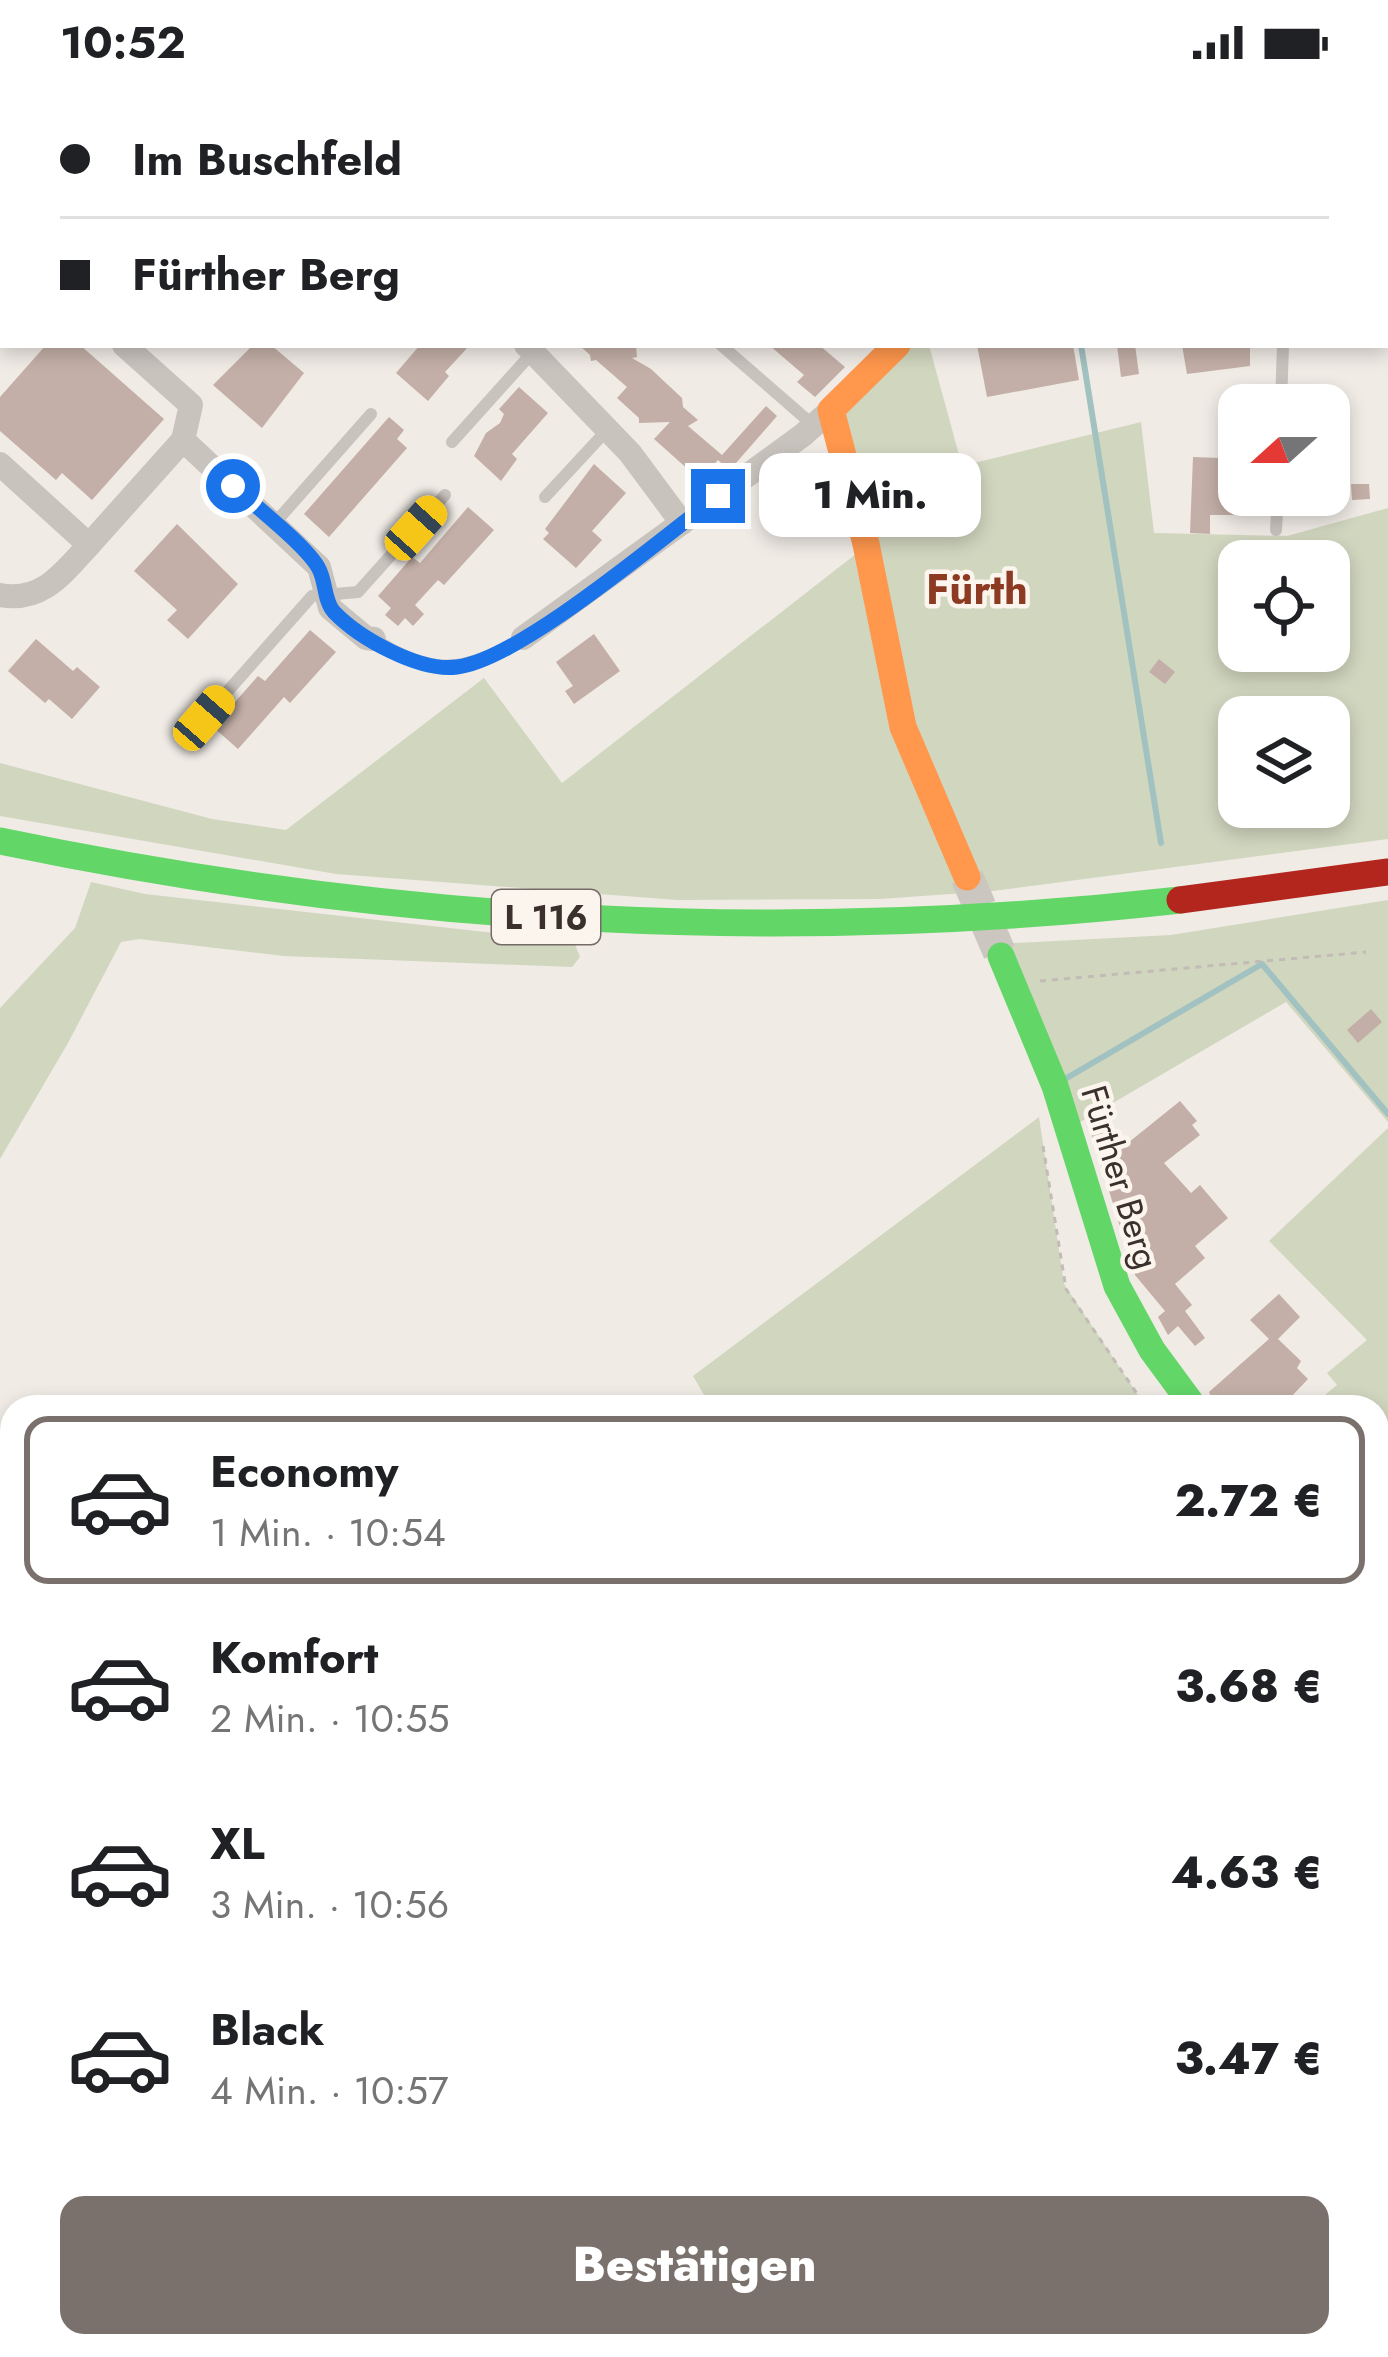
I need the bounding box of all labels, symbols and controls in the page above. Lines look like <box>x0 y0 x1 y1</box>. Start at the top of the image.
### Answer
text: 10:52 <box>60 10 186 75</box>
text: Im Buschfeld <box>132 127 402 192</box>
text: Fürther Berg <box>132 242 400 307</box>
north arrow <box>1218 384 1350 516</box>
map controls <box>1218 384 1350 828</box>
callout: 1 Min. <box>760 454 982 538</box>
route start <box>206 459 260 513</box>
text: 1 Min. <box>813 466 927 523</box>
route end <box>691 469 745 523</box>
car <box>379 489 453 567</box>
button: locate <box>1218 540 1350 672</box>
district label: Fürth <box>926 559 1028 620</box>
car <box>167 679 241 757</box>
button: layers <box>1218 696 1350 828</box>
road number: L 116 <box>492 890 600 944</box>
street label: Fürther Berg <box>1068 1079 1174 1275</box>
text: Economy <box>210 1439 398 1504</box>
icon: car <box>66 1446 174 1554</box>
text: 2.72 € <box>1175 1468 1323 1533</box>
text: 1 Min. · 10:54 <box>210 1504 446 1561</box>
text: Komfort <box>210 1625 378 1690</box>
icon: car <box>66 1632 174 1740</box>
text: 3.68 € <box>1175 1654 1323 1719</box>
text: 2 Min. · 10:55 <box>210 1690 450 1747</box>
text: XL <box>210 1811 265 1876</box>
icon: car <box>66 1818 174 1926</box>
text: 4.63 € <box>1171 1840 1323 1905</box>
text: 3 Min. · 10:56 <box>210 1876 449 1933</box>
text: Black <box>210 1997 324 2062</box>
icon: car <box>66 2004 174 2112</box>
text: 3.47 € <box>1175 2026 1323 2091</box>
text: 4 Min. · 10:57 <box>210 2062 449 2119</box>
button: Bestätigen <box>60 2196 1329 2334</box>

